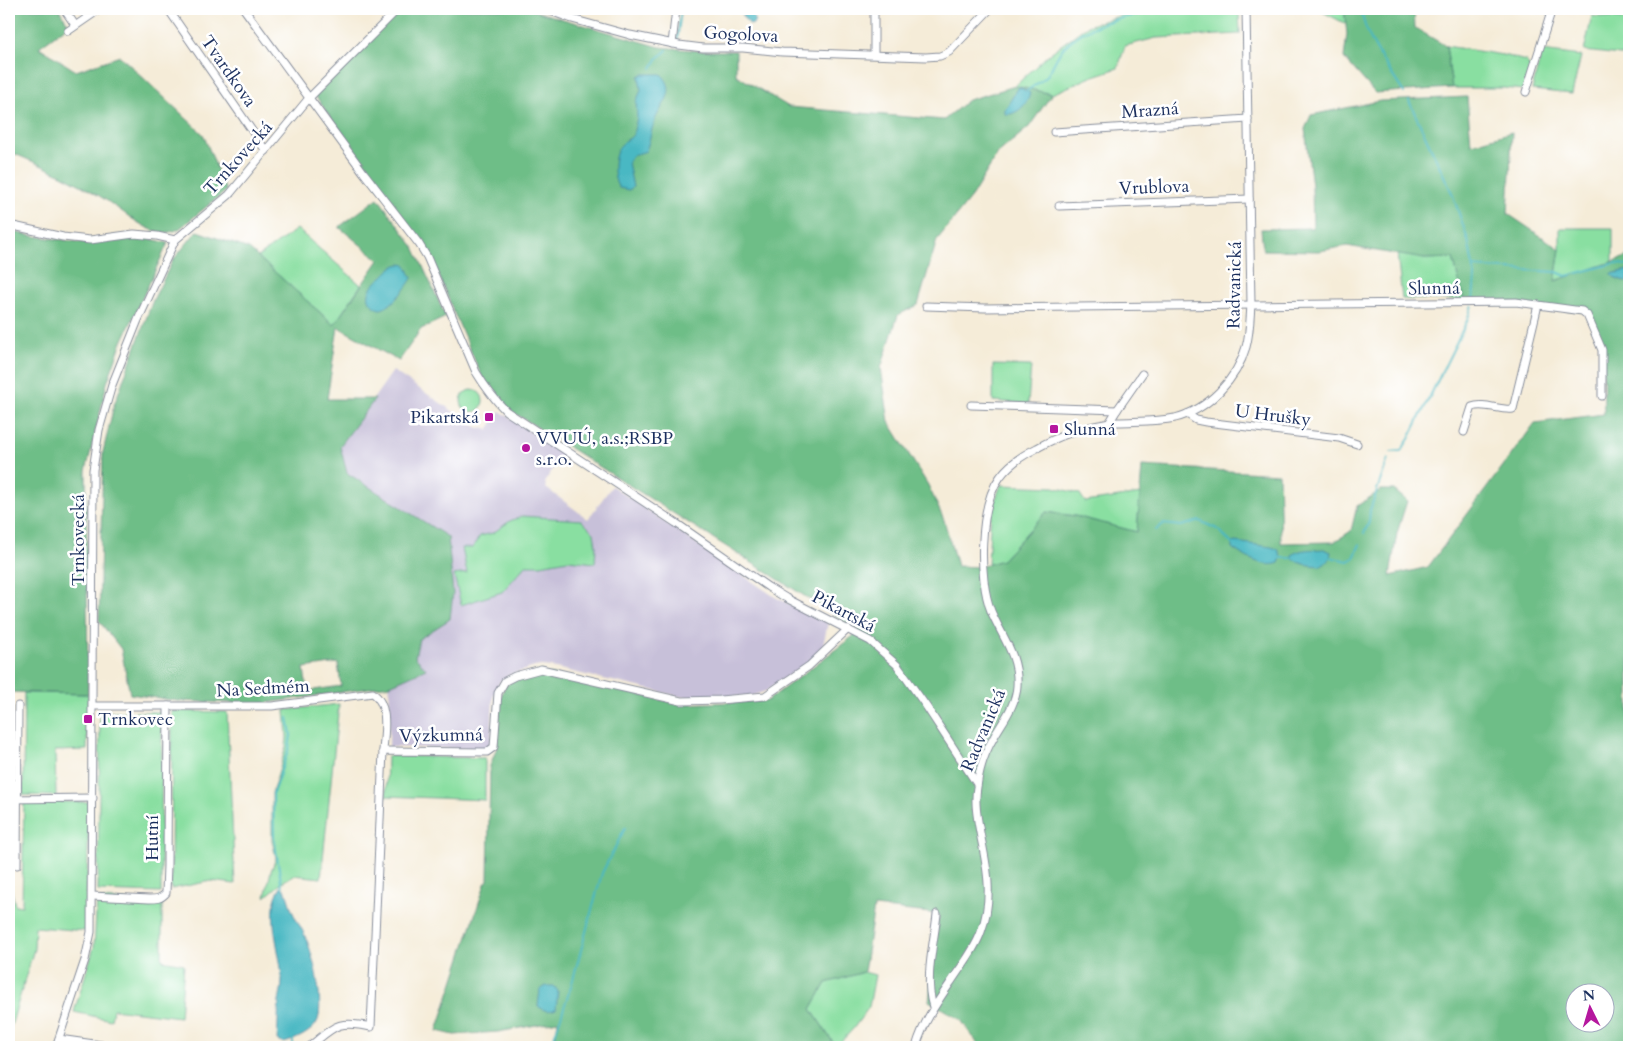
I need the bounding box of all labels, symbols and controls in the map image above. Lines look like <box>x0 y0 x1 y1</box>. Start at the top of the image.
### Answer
street label: Gogolova <box>703 20 779 49</box>
street label: Tvardkova <box>195 30 263 112</box>
street label: Mrazná <box>1121 96 1180 125</box>
street label: Trnkovecká <box>198 116 279 201</box>
street label: Vrublova <box>1118 174 1190 201</box>
street label: Radvanická <box>1221 241 1248 329</box>
street label: Slunná <box>1408 276 1460 301</box>
street label: U Hrušky <box>1234 398 1313 433</box>
place label: Pikartská <box>410 405 479 430</box>
marker: Pikartská <box>483 411 495 423</box>
place label: Slunná <box>1064 417 1116 442</box>
marker: Slunná <box>1048 423 1060 435</box>
place label: VVUÚ, a.s.;RSBP s.r.o. <box>536 426 673 472</box>
marker: VVUÚ, a.s.;RSBP s.r.o. <box>520 442 532 454</box>
street label: Trnkovecká <box>66 494 91 586</box>
street label: Pikartská <box>808 584 880 639</box>
street label: Na Sedmém <box>216 674 311 703</box>
street label: Radvanická <box>955 685 1012 775</box>
place label: Trnkovec <box>98 707 173 732</box>
marker: Trnkovec <box>82 713 94 725</box>
street label: Výzkumná <box>399 722 483 749</box>
street label: Hutní <box>140 815 165 861</box>
north arrow <box>1566 984 1616 1034</box>
text: N <box>1582 986 1596 1006</box>

